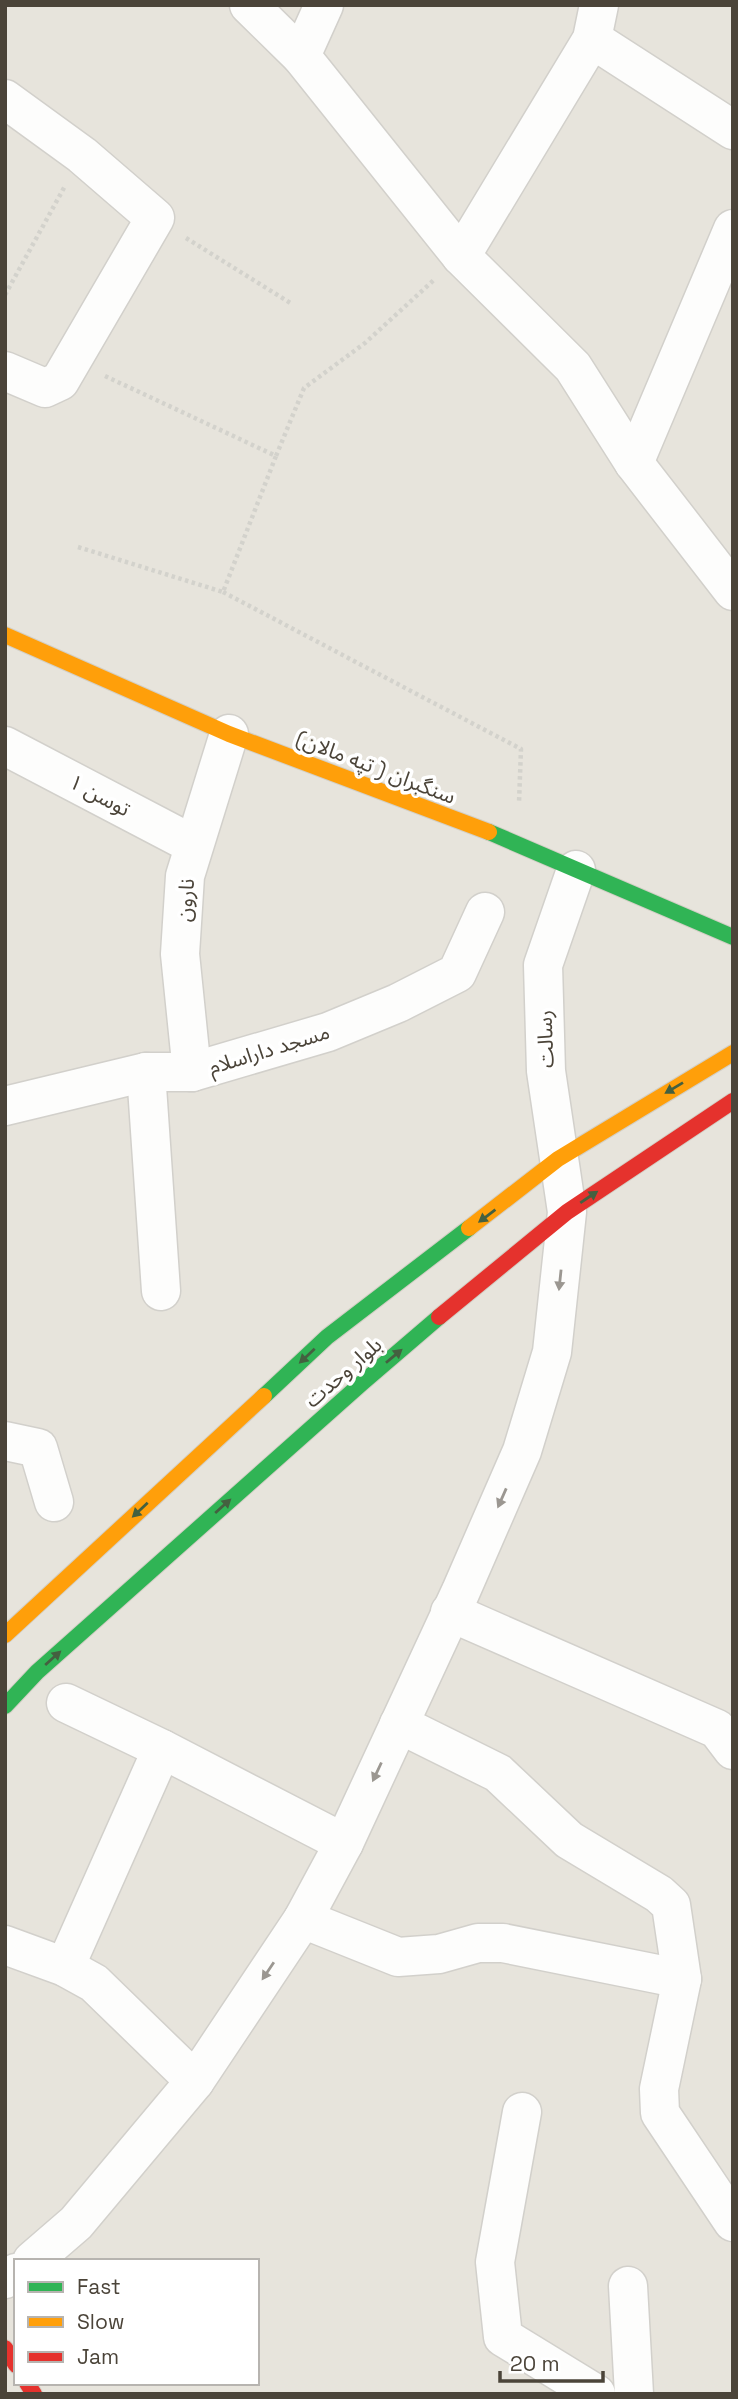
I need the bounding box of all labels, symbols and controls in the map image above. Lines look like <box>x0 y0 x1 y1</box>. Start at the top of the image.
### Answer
street label: سنگبران ( تپه مالان) <box>292 724 460 810</box>
street label: توسن ۱ <box>65 768 135 822</box>
street label: نارون <box>170 877 200 923</box>
street label: رسالت <box>530 1010 560 1068</box>
street label: مسجد داراسلام <box>205 1018 334 1083</box>
one-way arrow <box>665 1081 684 1094</box>
one-way arrow <box>580 1190 598 1204</box>
one-way arrow <box>478 1208 496 1223</box>
one-way arrow <box>554 1269 565 1291</box>
street label: بلوار وحدت <box>299 1331 387 1413</box>
one-way arrow <box>299 1347 316 1363</box>
one-way arrow <box>385 1349 402 1364</box>
one-way arrow <box>496 1488 508 1508</box>
one-way arrow <box>214 1498 232 1514</box>
one-way arrow <box>131 1502 149 1518</box>
one-way arrow <box>44 1650 61 1666</box>
one-way arrow <box>371 1762 383 1782</box>
one-way arrow <box>261 1962 275 1980</box>
legend <box>14 2259 259 2385</box>
text: Fast <box>77 2273 121 2300</box>
text: Slow <box>77 2308 125 2335</box>
scale bar <box>500 2340 603 2384</box>
text: Jam <box>77 2343 119 2370</box>
text: 20 m <box>510 2350 560 2377</box>

